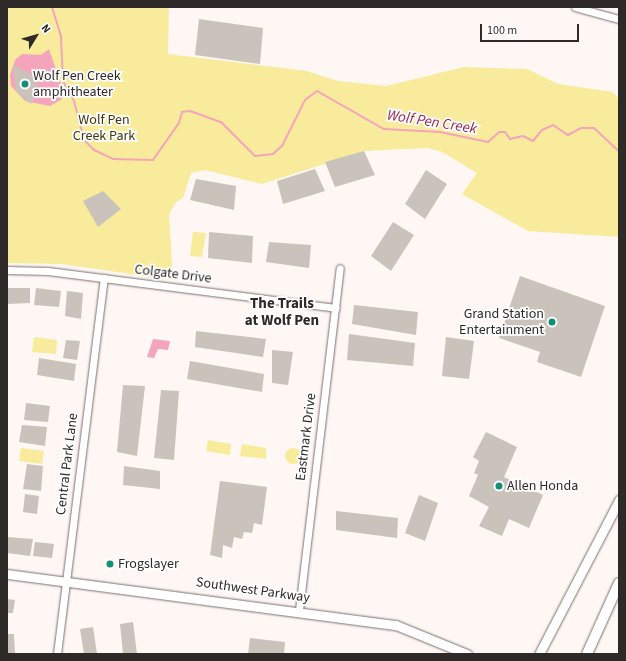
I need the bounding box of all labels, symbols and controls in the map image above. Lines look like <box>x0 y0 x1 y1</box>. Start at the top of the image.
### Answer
north arrow <box>16 16 56 56</box>
scale bar <box>482 16 581 42</box>
text: N <box>38 21 54 36</box>
text: 100 m <box>487 22 517 39</box>
place label: Wolf Pen Creek amphitheater <box>33 68 121 100</box>
marker: Wolf Pen Creek amphitheater <box>20 79 30 89</box>
water label: Wolf Pen Creek <box>386 106 478 138</box>
park label: Wolf Pen Creek Park <box>73 112 135 144</box>
street label: Colgate Drive <box>134 261 212 287</box>
district label: The Trails at Wolf Pen <box>245 294 319 329</box>
place label: Grand Station Entertainment <box>459 306 544 338</box>
marker: Grand Station Entertainment <box>547 317 557 327</box>
street label: Eastmark Drive <box>292 392 320 482</box>
street label: Central Park Lane <box>52 412 82 516</box>
place label: Allen Honda <box>507 478 578 494</box>
marker: Allen Honda <box>494 481 504 491</box>
place label: Frogslayer <box>118 556 179 572</box>
marker: Frogslayer <box>105 559 115 569</box>
street label: Southwest Parkway <box>195 574 311 606</box>

